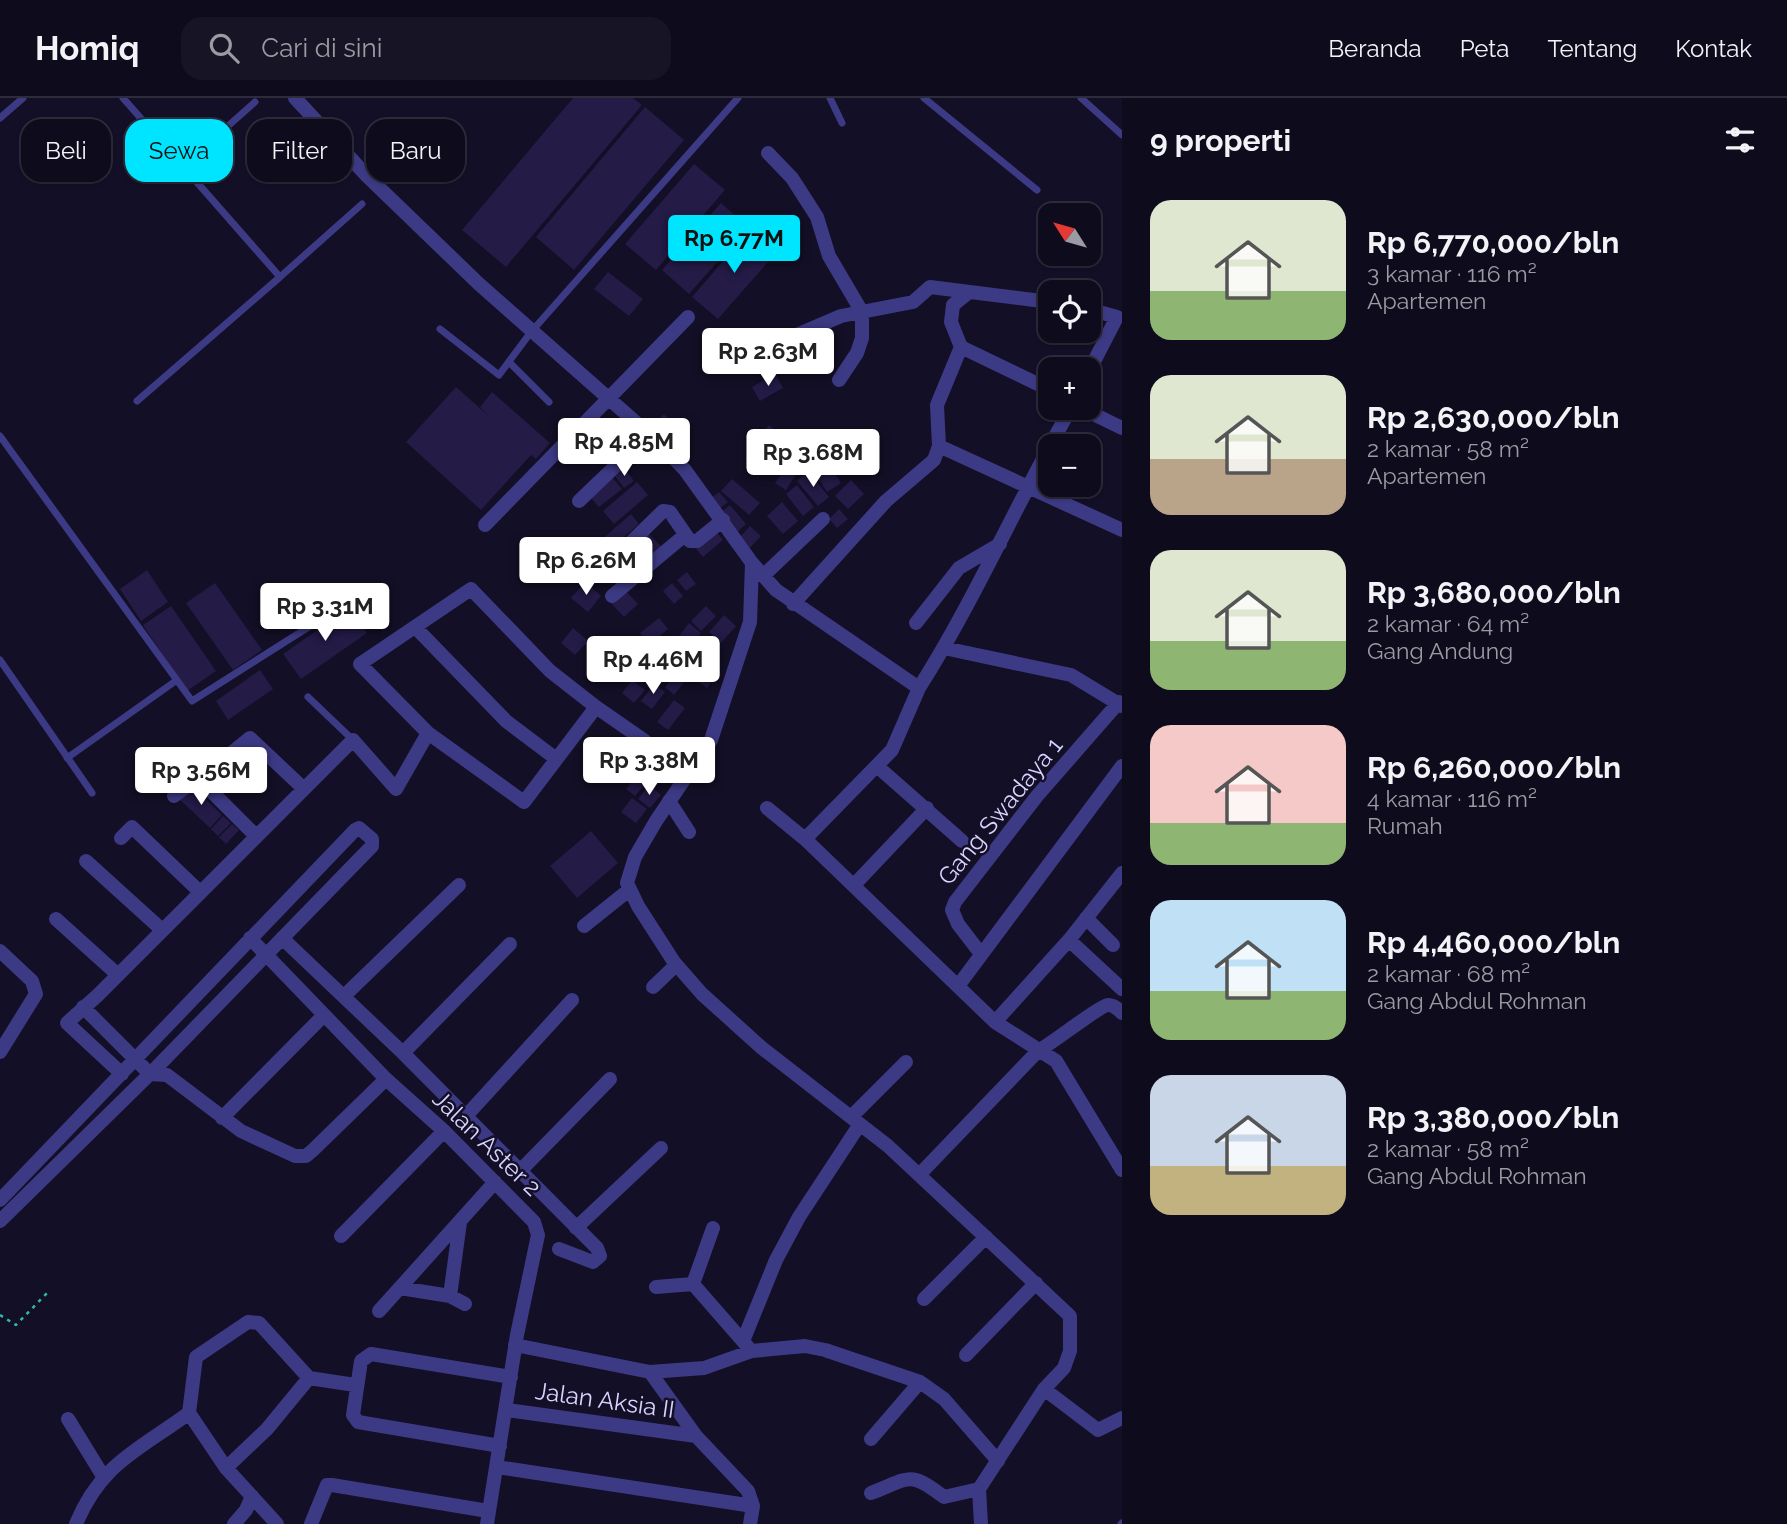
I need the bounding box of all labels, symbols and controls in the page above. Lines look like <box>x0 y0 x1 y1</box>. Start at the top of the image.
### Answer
search box <box>181 17 671 80</box>
text: Homiq <box>35 29 139 68</box>
icon: search <box>205 29 243 67</box>
text: Cari di sini <box>261 33 382 63</box>
text: Beranda <box>1328 34 1422 63</box>
text: Peta <box>1460 34 1509 63</box>
text: Tentang <box>1547 34 1637 63</box>
text: Kontak <box>1675 34 1752 63</box>
chip: Beli <box>21 119 111 182</box>
chip: Sewa <box>125 119 233 182</box>
chip: Filter <box>247 119 352 182</box>
chip: Baru <box>366 119 465 182</box>
icon: filters <box>1721 121 1759 159</box>
text: 9 properti <box>1150 123 1291 158</box>
north arrow <box>1038 203 1101 266</box>
map controls <box>1038 203 1101 497</box>
pin: Rp 6.77M <box>662 216 806 275</box>
text: Rp 6.77M <box>684 224 784 251</box>
text: Rp 6,770,000/bln <box>1367 225 1619 260</box>
icon: home <box>1206 228 1290 312</box>
text: 3 kamar · 116 m² <box>1367 260 1537 287</box>
button: locate <box>1038 280 1101 343</box>
text: Apartemen <box>1367 287 1486 314</box>
pin: Rp 2.63M <box>696 328 840 388</box>
text: Rp 2.63M <box>718 337 818 364</box>
button: + <box>1038 357 1101 420</box>
text: Rp 2,630,000/bln <box>1367 400 1620 435</box>
icon: home <box>1206 403 1290 487</box>
pin: Rp 4.85M <box>552 418 696 478</box>
text: Rp 4.85M <box>574 427 674 454</box>
pin: Rp 3.68M <box>741 430 885 489</box>
button: − <box>1038 434 1101 497</box>
text: 2 kamar · 58 m² <box>1367 435 1529 462</box>
text: Rp 3.68M <box>762 438 864 465</box>
text: Apartemen <box>1367 462 1486 489</box>
pin: Rp 6.26M <box>514 538 658 597</box>
text: Rp 6.26M <box>535 546 637 573</box>
text: Rp 3,680,000/bln <box>1367 575 1621 610</box>
icon: home <box>1206 578 1290 662</box>
pin: Rp 3.31M <box>253 584 397 643</box>
text: Rp 3.31M <box>276 592 374 619</box>
text: 2 kamar · 64 m² <box>1367 610 1529 637</box>
pin: Rp 4.46M <box>581 636 725 696</box>
text: Gang Andung <box>1367 637 1513 664</box>
text: Rp 4.46M <box>603 645 703 672</box>
street label: Gang Swadaya 1 <box>932 731 1068 891</box>
pin: Rp 3.38M <box>577 738 721 797</box>
text: Rp 3.38M <box>599 746 699 773</box>
pin: Rp 3.56M <box>129 748 273 807</box>
text: Rp 6,260,000/bln <box>1367 750 1621 785</box>
icon: home <box>1206 753 1290 837</box>
text: Rp 3.56M <box>151 756 251 783</box>
text: 4 kamar · 116 m² <box>1367 785 1537 812</box>
text: Rumah <box>1367 812 1443 839</box>
text: Rp 4,460,000/bln <box>1367 925 1620 960</box>
icon: home <box>1206 928 1290 1012</box>
text: 2 kamar · 68 m² <box>1367 960 1530 987</box>
text: Gang Abdul Rohman <box>1367 987 1587 1014</box>
street label: Jalan Aster 2 <box>427 1084 547 1202</box>
text: Rp 3,380,000/bln <box>1367 1100 1619 1135</box>
icon: home <box>1206 1103 1290 1187</box>
text: 2 kamar · 58 m² <box>1367 1135 1529 1162</box>
text: Gang Abdul Rohman <box>1367 1162 1587 1189</box>
street label: Jalan Aksia II <box>534 1376 676 1424</box>

